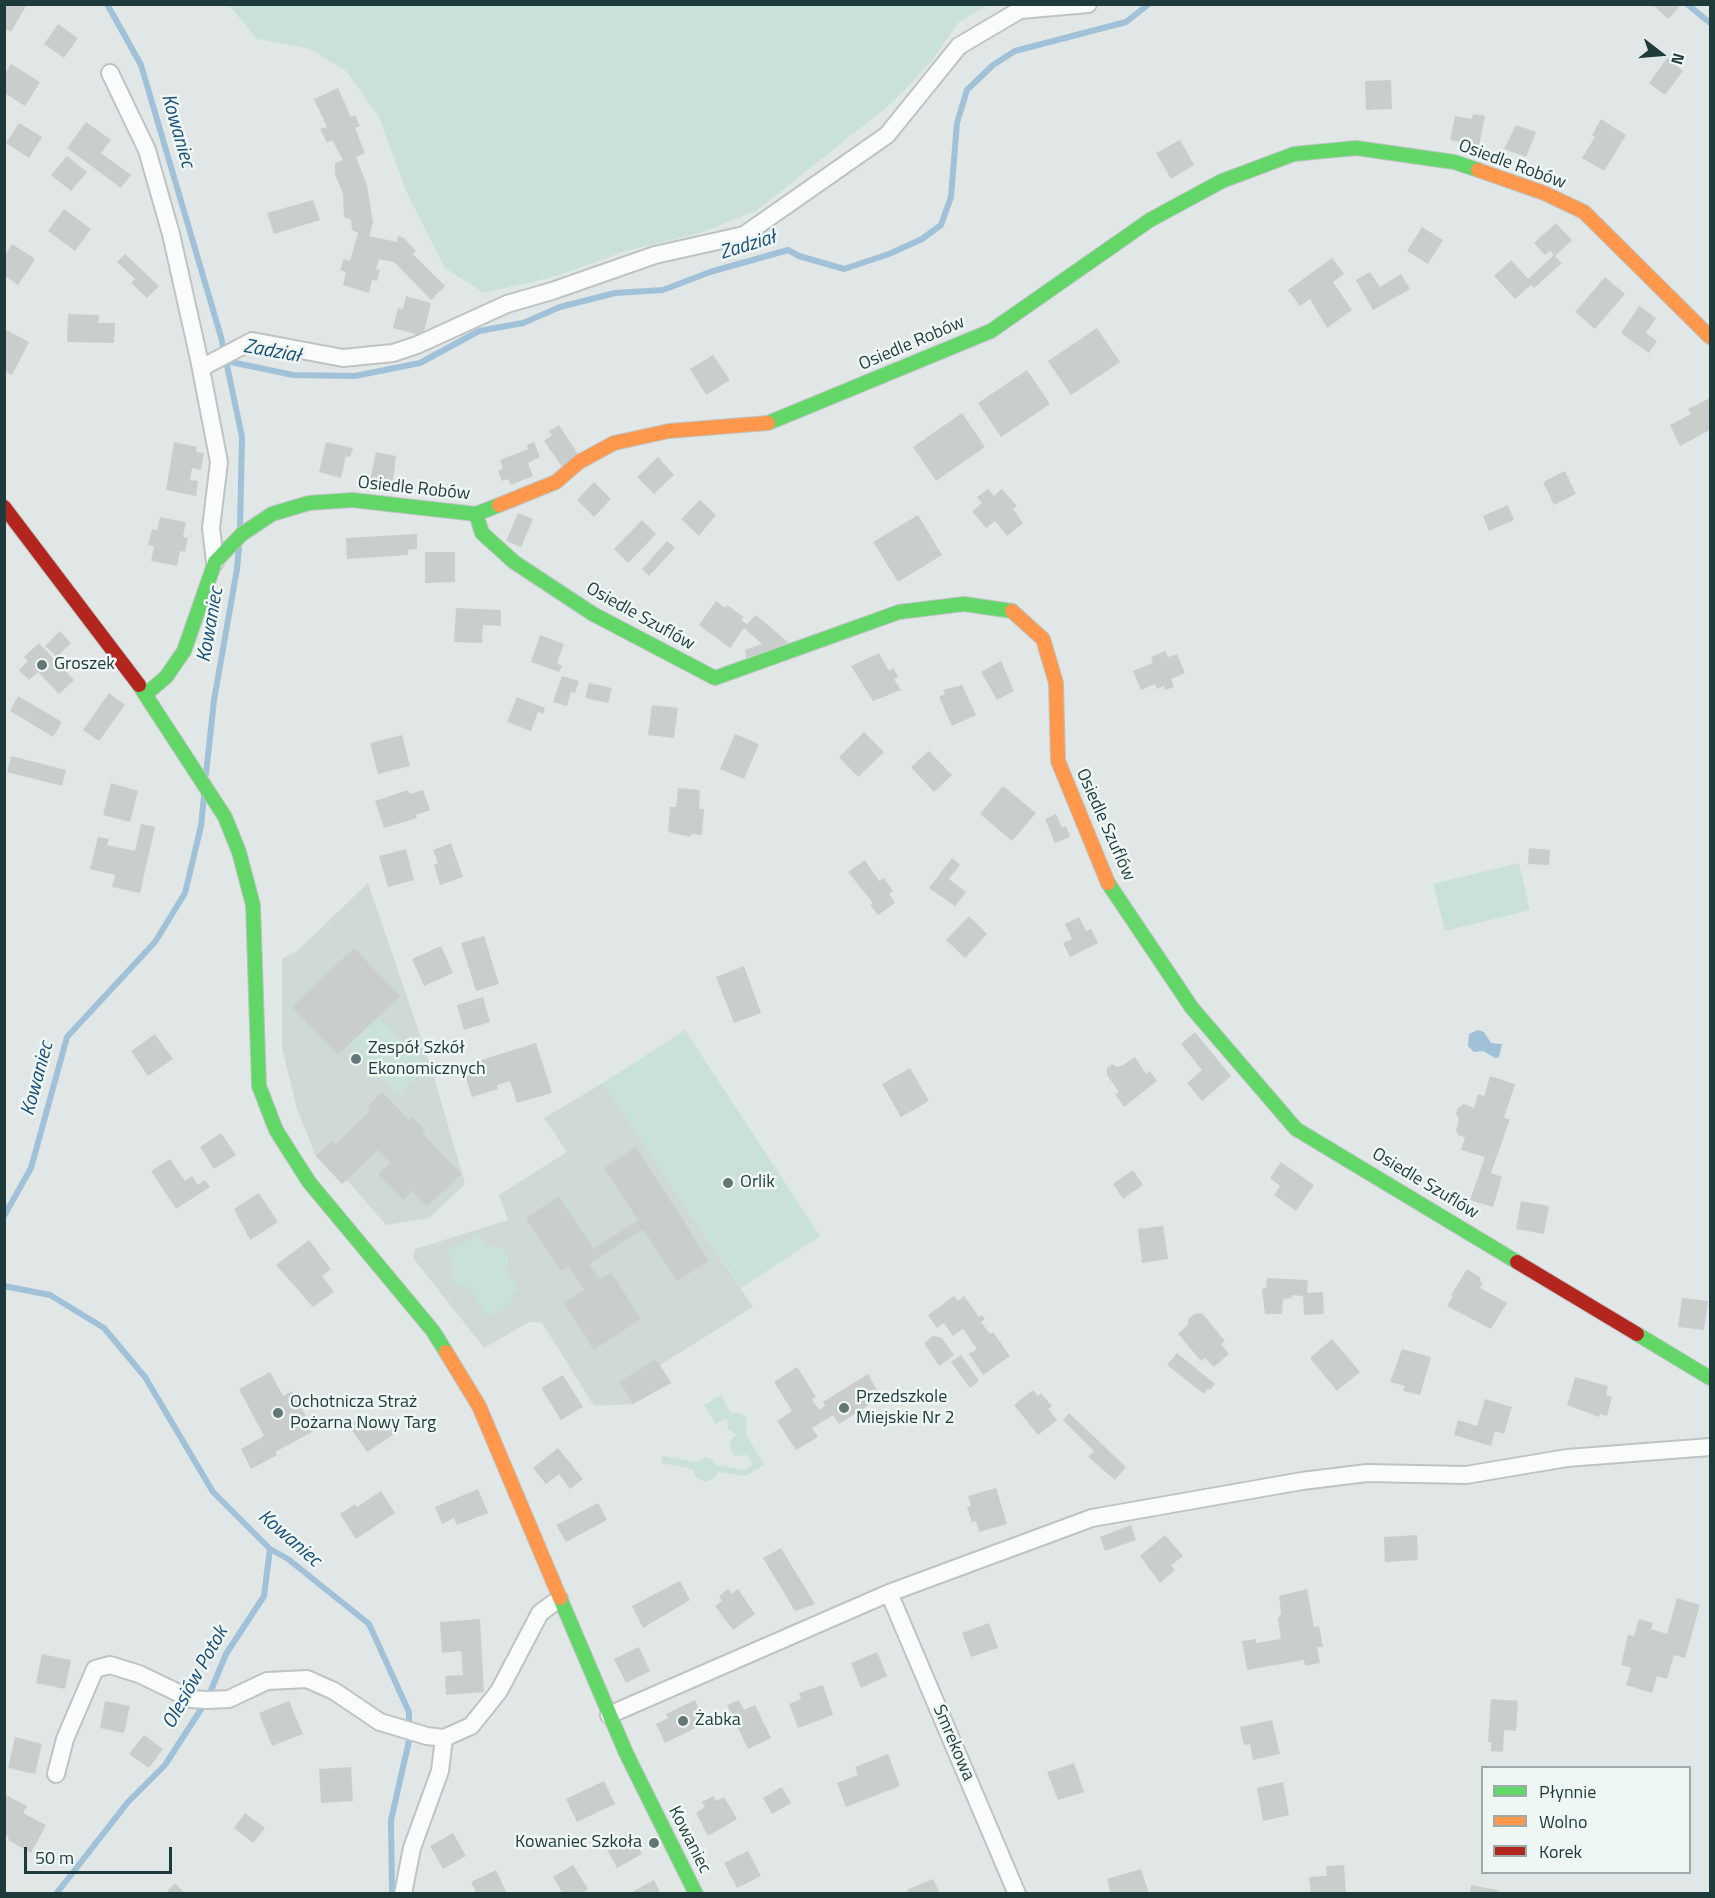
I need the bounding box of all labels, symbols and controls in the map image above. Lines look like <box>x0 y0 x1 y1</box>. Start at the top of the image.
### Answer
north arrow <box>1631 24 1691 84</box>
text: N <box>1665 50 1691 68</box>
water label: Kowaniec <box>155 91 199 171</box>
street label: Osiedle Robów <box>1455 136 1569 194</box>
water label: Zadział <box>717 226 779 266</box>
street label: Osiedle Robów <box>856 312 968 376</box>
water label: Zadział <box>242 335 302 369</box>
street label: Osiedle Robów <box>357 472 471 506</box>
street label: Osiedle Szuflów <box>582 578 698 656</box>
water label: Kowaniec <box>193 586 229 664</box>
place label: Groszek <box>54 654 115 676</box>
marker: Groszek <box>35 658 49 672</box>
street label: Osiedle Szuflów <box>1071 765 1139 885</box>
place label: Zespół Szkół Ekonomicznych <box>368 1038 486 1080</box>
water label: Kowaniec <box>17 1039 59 1119</box>
marker: Zespół Szkół Ekonomicznych <box>349 1052 363 1066</box>
street label: Osiedle Szuflów <box>1368 1144 1482 1224</box>
place label: Orlik <box>740 1172 775 1194</box>
marker: Orlik <box>721 1176 735 1190</box>
place label: Przedszkole Miejskie Nr 2 <box>856 1387 955 1430</box>
place label: Ochotnicza Straż Pożarna Nowy Targ <box>290 1392 436 1434</box>
marker: Przedszkole Miejskie Nr 2 <box>837 1401 851 1415</box>
marker: Ochotnicza Straż Pożarna Nowy Targ <box>271 1406 285 1420</box>
water label: Kowaniec <box>253 1505 325 1573</box>
water label: Olesiów Potok <box>158 1623 234 1733</box>
street label: Smrekowa <box>927 1702 979 1784</box>
place label: Żabka <box>695 1710 741 1732</box>
marker: Żabka <box>676 1714 690 1728</box>
legend <box>1481 1766 1691 1874</box>
text: Płynnie <box>1539 1778 1596 1805</box>
street label: Kowaniec <box>663 1803 715 1877</box>
text: Wolno <box>1539 1808 1587 1835</box>
place label: Kowaniec Szkoła <box>515 1832 642 1854</box>
scale bar <box>27 1835 176 1873</box>
marker: Kowaniec Szkoła <box>647 1836 661 1850</box>
text: Korek <box>1539 1838 1582 1865</box>
text: 50 m <box>35 1844 74 1871</box>

